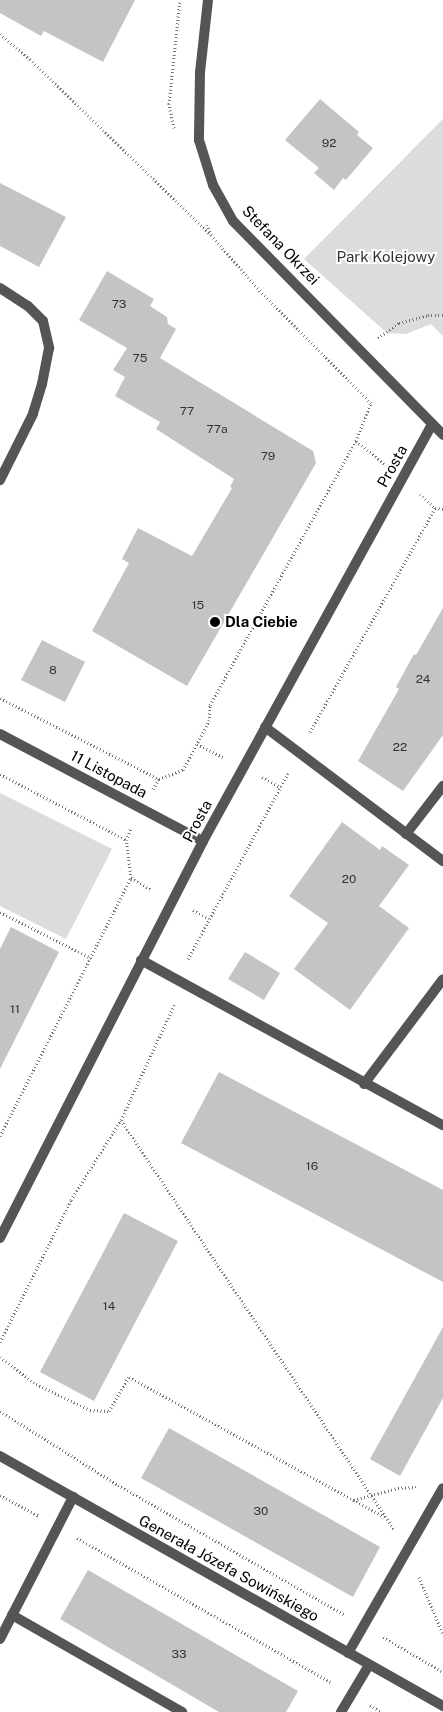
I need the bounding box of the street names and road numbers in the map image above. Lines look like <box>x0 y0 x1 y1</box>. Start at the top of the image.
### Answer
street label: Stefana Okrzei <box>239 202 323 288</box>
street label: Prosta <box>373 442 411 490</box>
street label: 11 Listopada <box>68 746 150 802</box>
street label: Prosta <box>178 797 216 845</box>
street label: Generała Józefa Sowińskiego <box>136 1511 322 1625</box>

